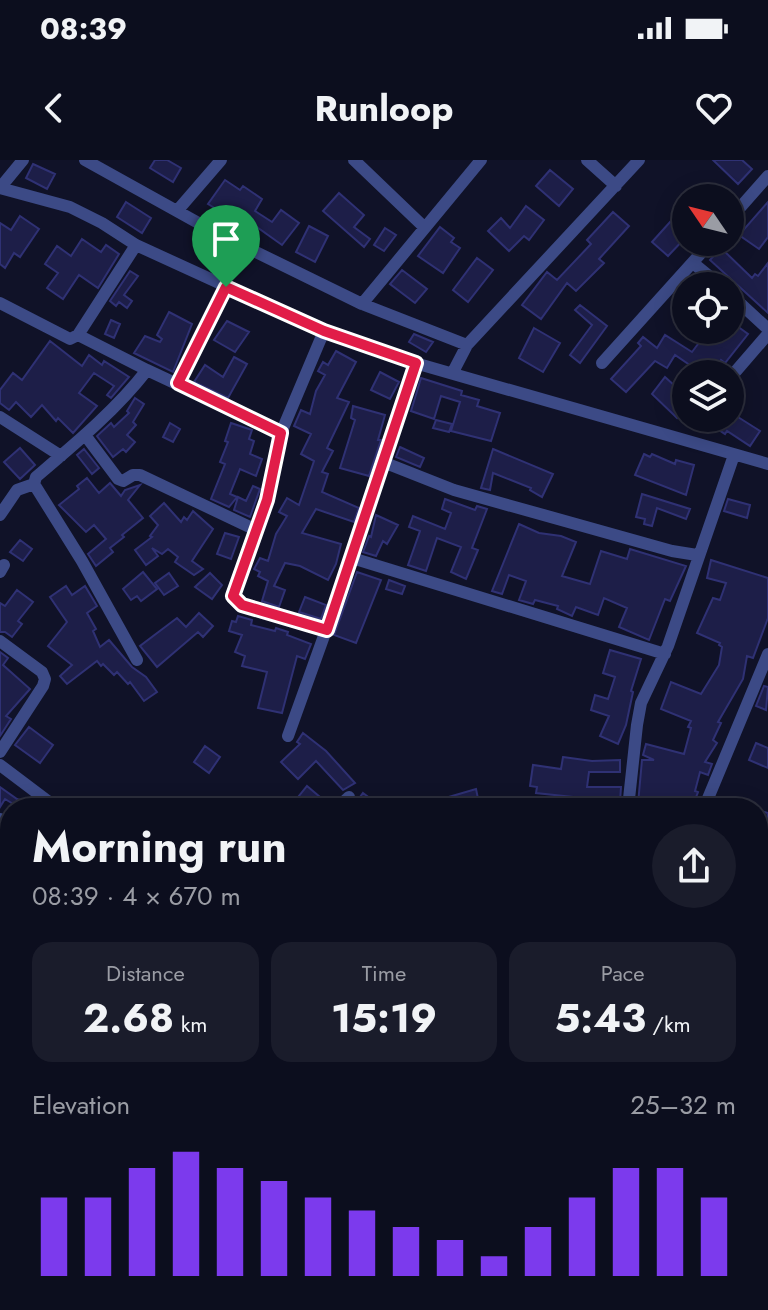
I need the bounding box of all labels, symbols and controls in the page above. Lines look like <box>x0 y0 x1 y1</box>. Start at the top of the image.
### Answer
text: 08:39 <box>40 7 127 50</box>
text: Runloop <box>314 82 454 134</box>
icon: back <box>32 86 76 130</box>
icon: heart <box>692 86 736 130</box>
north arrow <box>672 184 744 256</box>
map controls <box>672 184 744 432</box>
pin <box>192 205 260 287</box>
icon: arrive <box>204 217 248 261</box>
button: locate <box>672 272 744 344</box>
button: layers <box>672 360 744 432</box>
text: Morning run <box>32 815 287 879</box>
button: share <box>652 824 736 908</box>
text: 08:39 · 4 × 670 m <box>32 877 241 915</box>
text: Distance <box>106 957 185 989</box>
text: Time <box>362 957 406 989</box>
text: Pace <box>601 957 645 989</box>
text: 2.68 <box>83 989 174 1047</box>
text: 15:19 <box>331 989 437 1047</box>
text: 5:43 <box>555 989 646 1047</box>
text: km <box>174 1008 208 1040</box>
text: /km <box>646 1008 691 1040</box>
text: Elevation <box>32 1086 130 1124</box>
text: 25–32 m <box>630 1086 736 1124</box>

